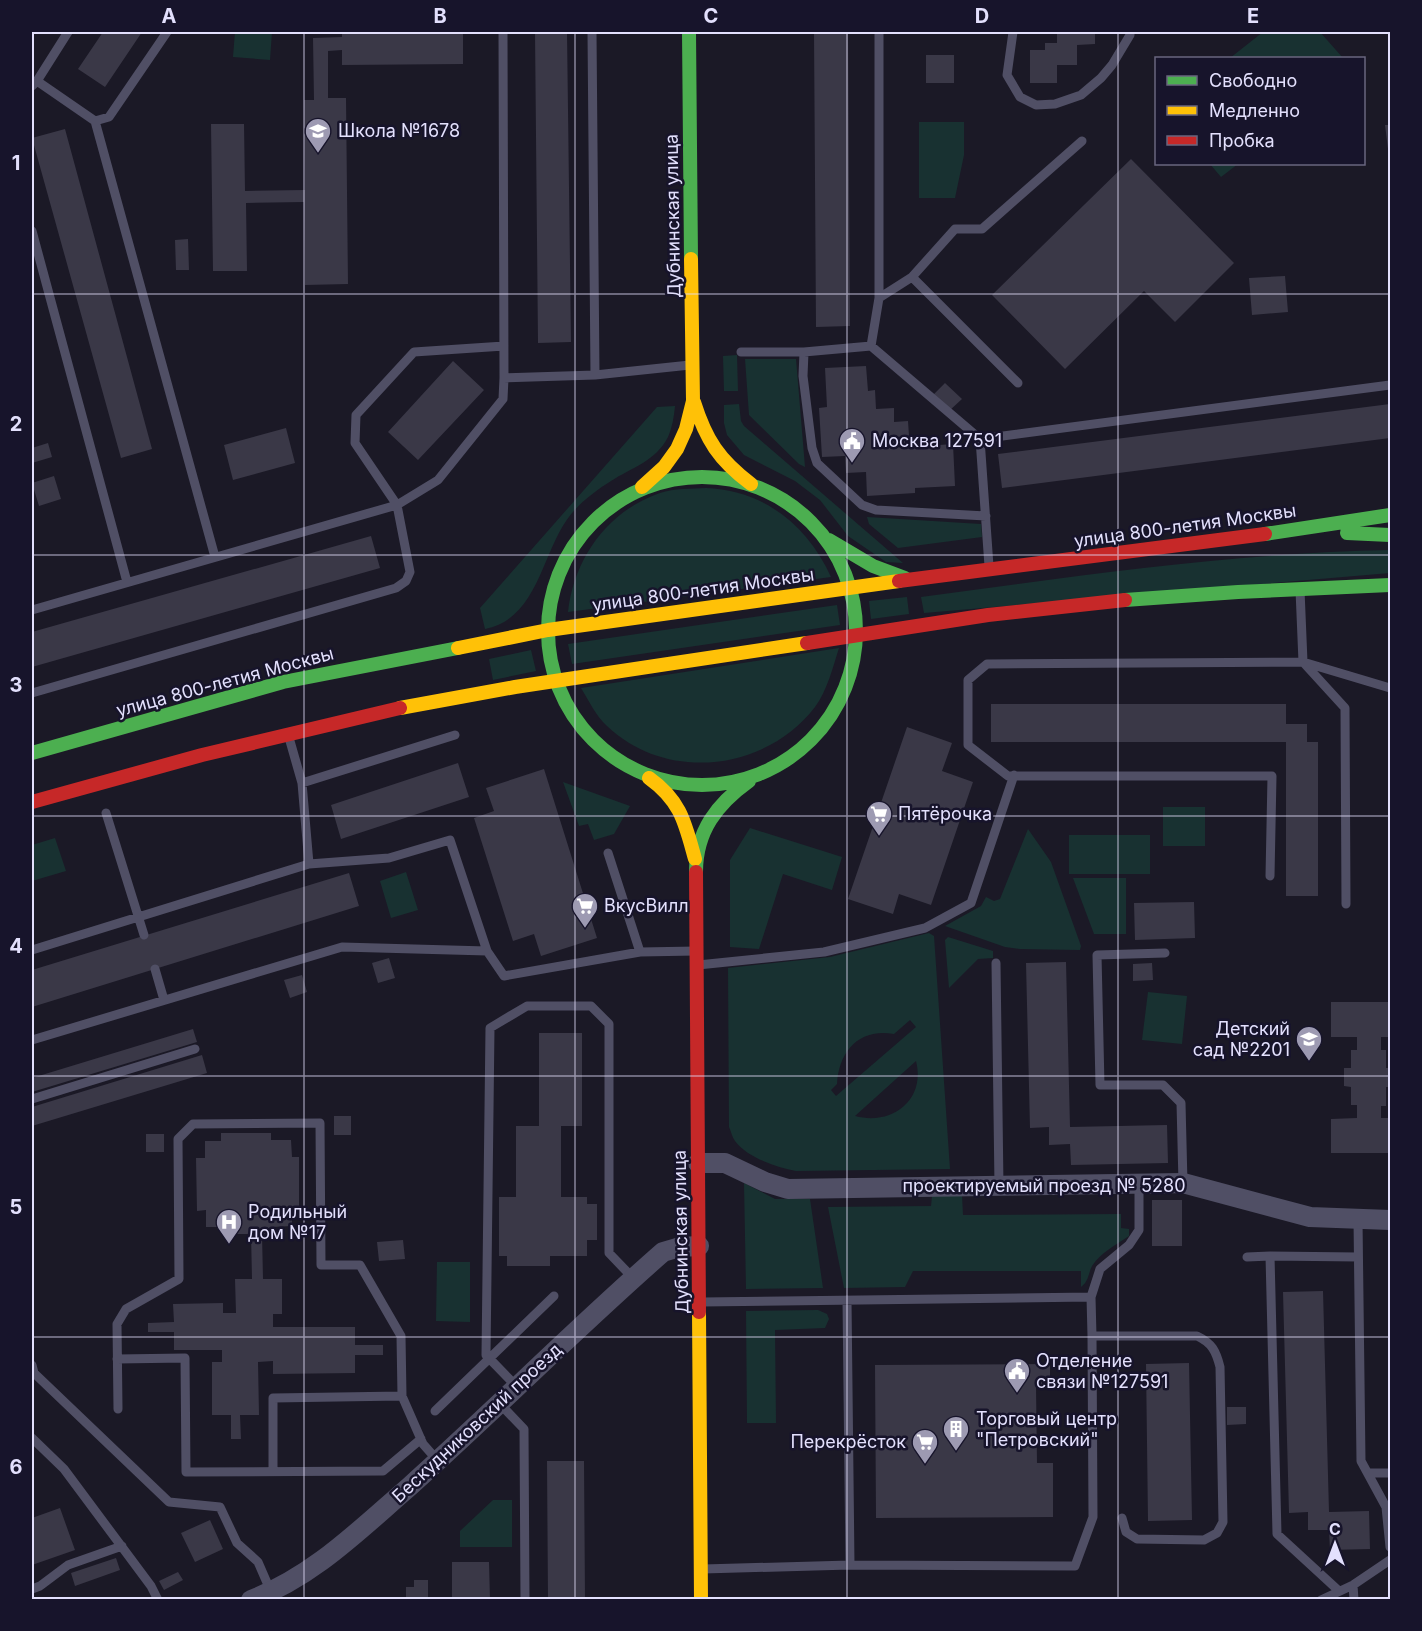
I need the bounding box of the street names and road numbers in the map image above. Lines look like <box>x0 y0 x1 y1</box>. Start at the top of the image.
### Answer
street label: Дубнинская улица <box>661 134 684 298</box>
street label: улица 800-летия Москвы <box>1073 500 1297 551</box>
street label: улица 800-летия Москвы <box>591 564 815 615</box>
street label: улица 800-летия Москвы <box>114 642 336 721</box>
street label: Дубнинская улица <box>669 1150 692 1314</box>
street label: проектируемый проезд № 5280 <box>903 1175 1186 1196</box>
street label: Бескудниковский проезд <box>388 1339 566 1507</box>

